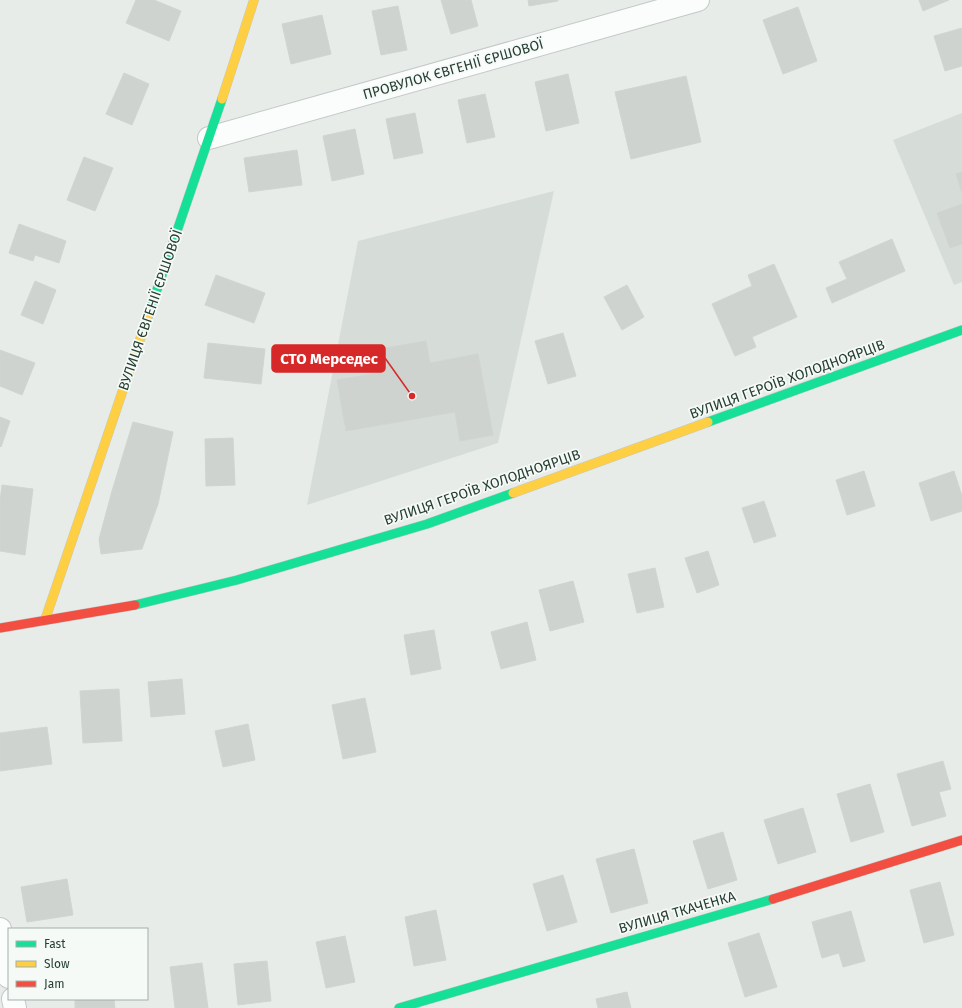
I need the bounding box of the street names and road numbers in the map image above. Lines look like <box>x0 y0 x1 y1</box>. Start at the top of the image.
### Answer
street label: ПРОВУЛОК ЄВГЕНІЇ ЄРШОВОЇ <box>361 35 546 103</box>
street label: ВУЛИЦЯ ЄВГЕНІЇ ЄРШОВОЇ <box>115 227 186 393</box>
street label: ВУЛИЦЯ ГЕРОЇВ ХОЛОДНОЯРЦІВ <box>687 336 887 423</box>
street label: ВУЛИЦЯ ГЕРОЇВ ХОЛОДНОЯРЦІВ <box>382 446 582 529</box>
street label: ВУЛИЦЯ ТКАЧЕНКА <box>617 888 738 937</box>

